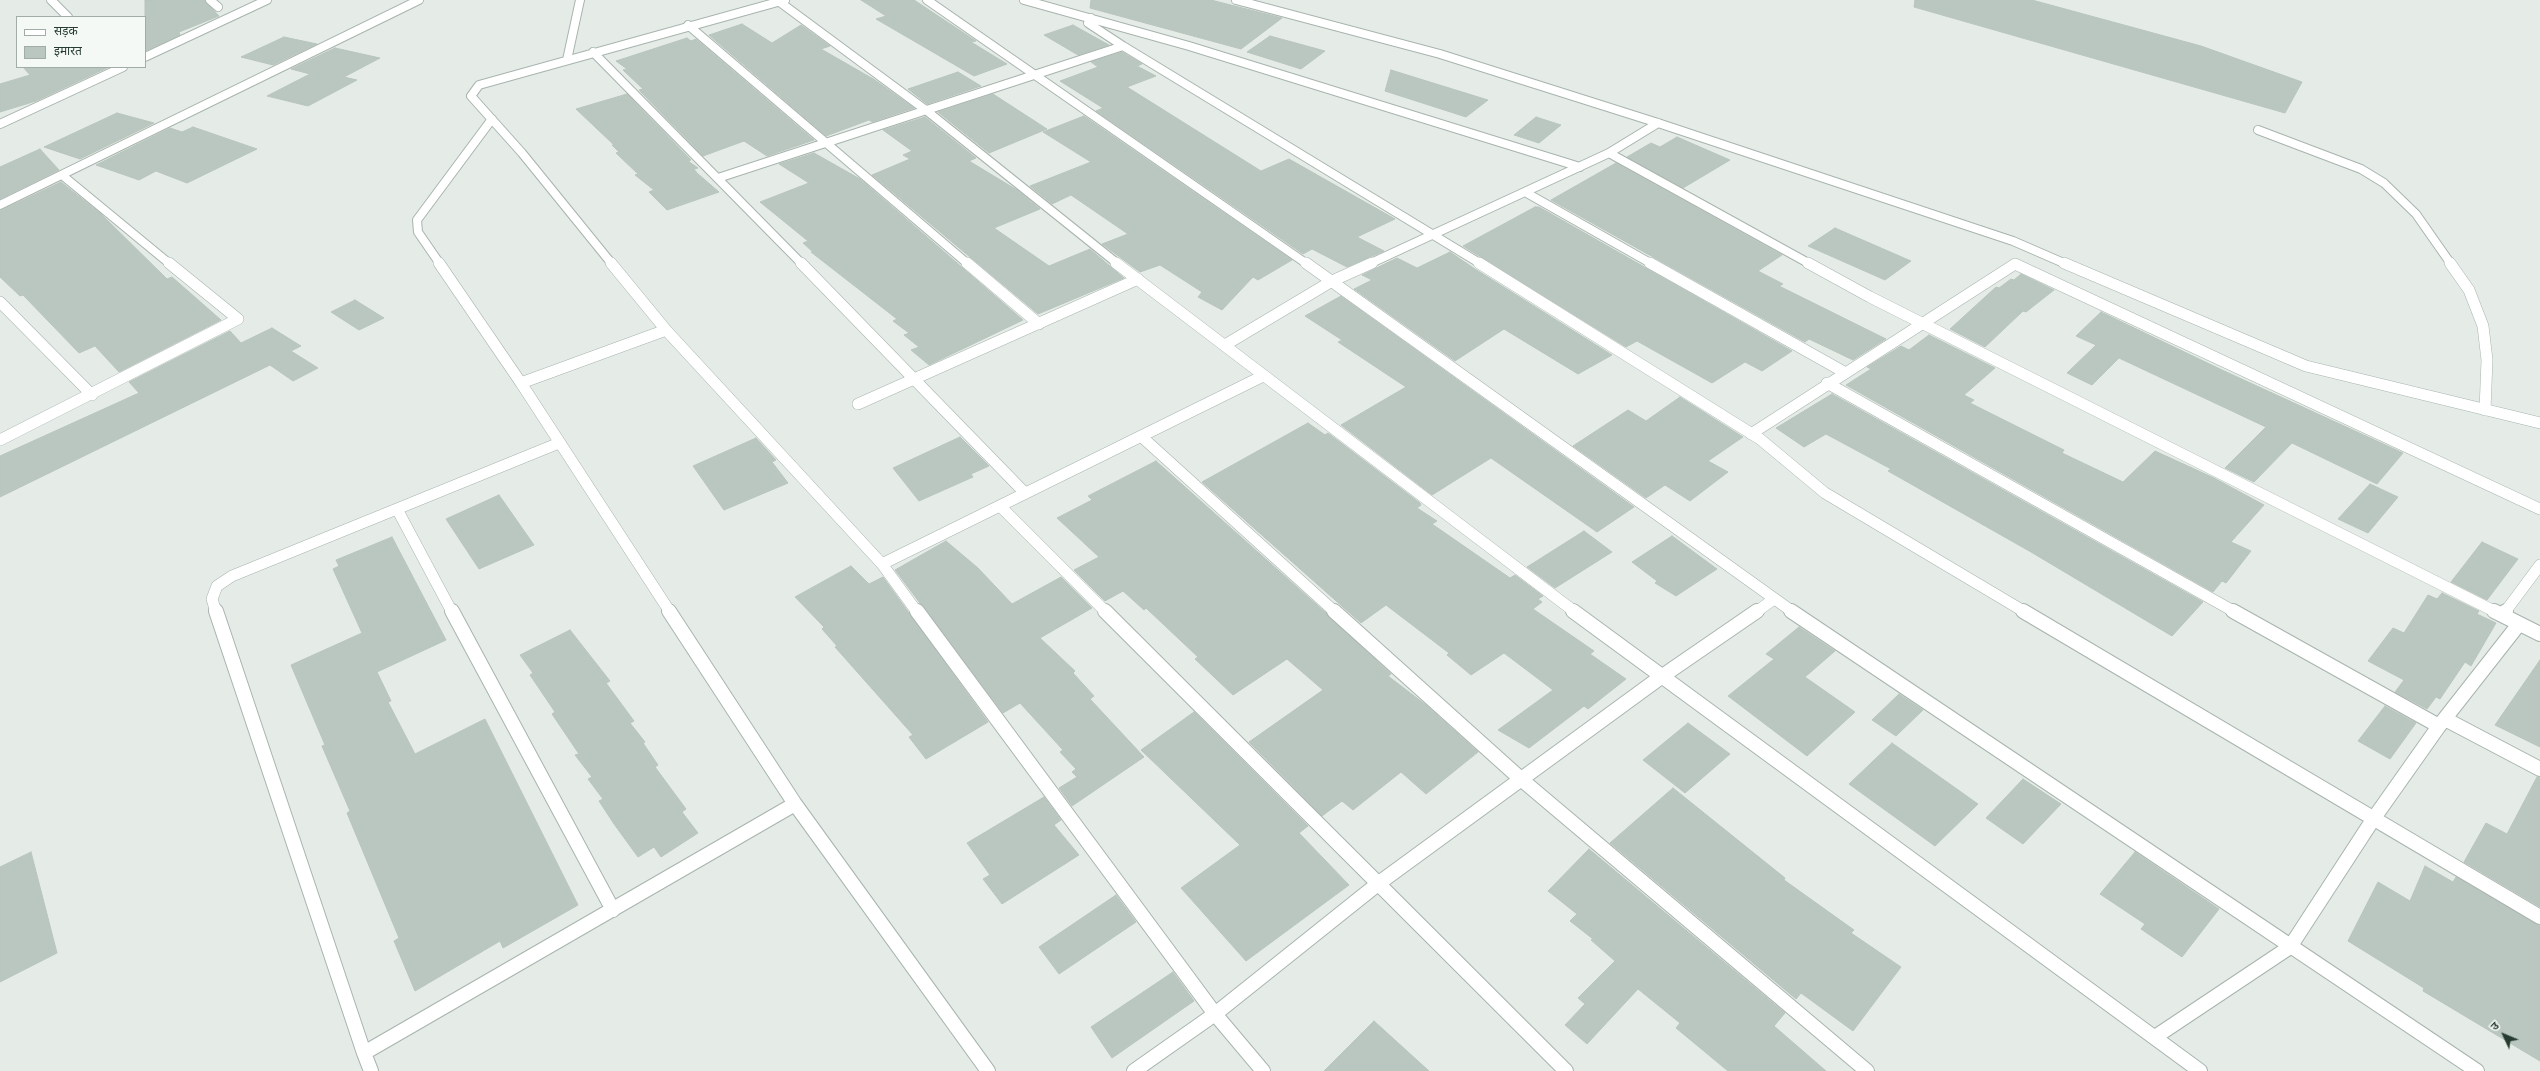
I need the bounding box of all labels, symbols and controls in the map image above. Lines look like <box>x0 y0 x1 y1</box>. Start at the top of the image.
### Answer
legend <box>16 16 146 68</box>
text: सड़क <box>54 24 78 38</box>
text: इमारत <box>54 44 82 58</box>
north arrow <box>2484 1015 2524 1055</box>
text: उ <box>2488 1019 2502 1033</box>

